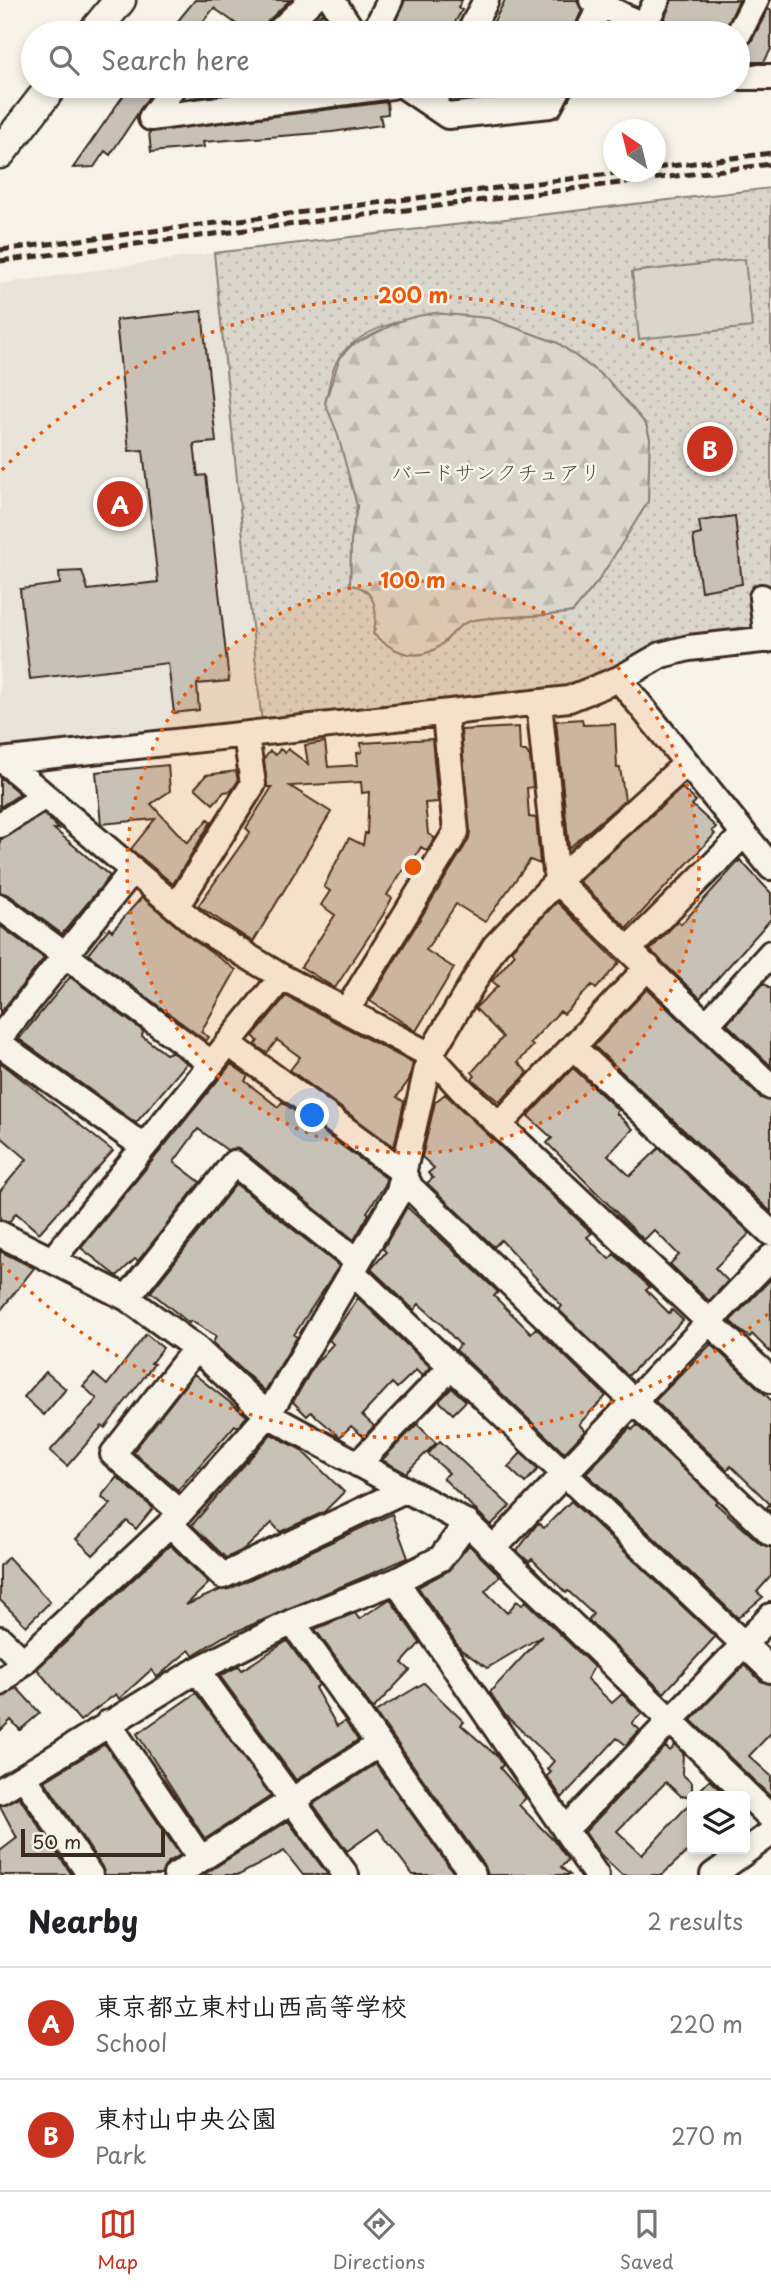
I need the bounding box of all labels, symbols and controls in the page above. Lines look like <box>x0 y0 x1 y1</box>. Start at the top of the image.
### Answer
search box <box>21 21 750 98</box>
text: Search here <box>101 40 250 79</box>
icon: search <box>45 41 83 79</box>
north arrow <box>603 119 666 182</box>
text: 200 m <box>378 278 448 310</box>
pin: B <box>687 423 733 475</box>
park label: バードサンクチュアリ <box>391 455 601 487</box>
pin: A <box>97 478 143 530</box>
text: 100 m <box>380 563 446 595</box>
centre of rings <box>401 855 425 879</box>
your location <box>295 1098 329 1132</box>
map controls <box>687 1791 750 1854</box>
button: layers <box>687 1791 750 1854</box>
scale bar <box>21 1826 164 1858</box>
text: 50 m <box>32 1827 81 1855</box>
text: Nearby <box>28 1898 138 1943</box>
text: 2 results <box>647 1903 743 1938</box>
text: 東京都立東村山西高等学校 <box>95 1986 407 2025</box>
text: A <box>42 2006 60 2041</box>
text: 220 m <box>669 2006 743 2041</box>
text: School <box>95 2025 167 2060</box>
text: 東村山中央公園 <box>95 2098 277 2137</box>
text: B <box>43 2118 59 2153</box>
text: 270 m <box>671 2118 743 2153</box>
text: Park <box>95 2137 146 2172</box>
tab: Map <box>97 2205 138 2275</box>
tab: Directions <box>333 2205 425 2275</box>
tab: Saved <box>620 2205 674 2275</box>

